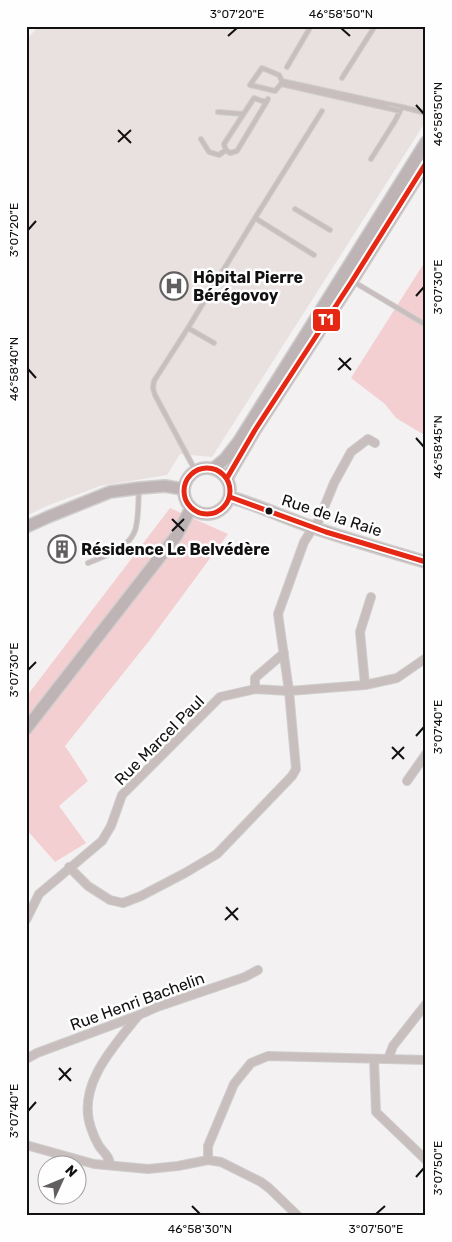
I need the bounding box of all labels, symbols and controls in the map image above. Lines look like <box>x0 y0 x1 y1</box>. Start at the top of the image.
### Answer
text: 3°07'20"E <box>210 7 264 21</box>
text: 46°58'50"N <box>309 7 373 21</box>
text: 46°58'50"N <box>431 82 445 146</box>
text: 3°07'20"E <box>7 203 21 257</box>
text: 3°07'30"E <box>431 260 445 314</box>
place label: Hôpital Pierre Bérégovoy <box>193 268 303 305</box>
hospital icon: Hôpital Pierre Bérégovoy <box>159 271 189 301</box>
line badge: T1 <box>312 308 341 332</box>
text: T1 <box>318 312 334 329</box>
text: 46°58'40"N <box>7 337 21 401</box>
text: 46°58'45"N <box>431 415 445 479</box>
street label: Rue de la Raie <box>279 490 384 541</box>
unlabelled marker <box>264 506 274 516</box>
building icon: Résidence Le Belvédère <box>47 534 77 564</box>
place label: Résidence Le Belvédère <box>81 540 270 559</box>
text: 3°07'30"E <box>7 643 21 697</box>
street label: Rue Marcel Paul <box>111 692 208 789</box>
text: 3°07'40"E <box>431 700 445 754</box>
street label: Rue Henri Bachelin <box>67 968 207 1035</box>
text: 3°07'40"E <box>7 1084 21 1138</box>
text: 3°07'50"E <box>431 1141 445 1195</box>
north arrow <box>38 1154 88 1204</box>
text: N <box>61 1162 81 1181</box>
text: 46°58'30"N <box>168 1222 232 1236</box>
text: 3°07'50"E <box>349 1222 403 1236</box>

